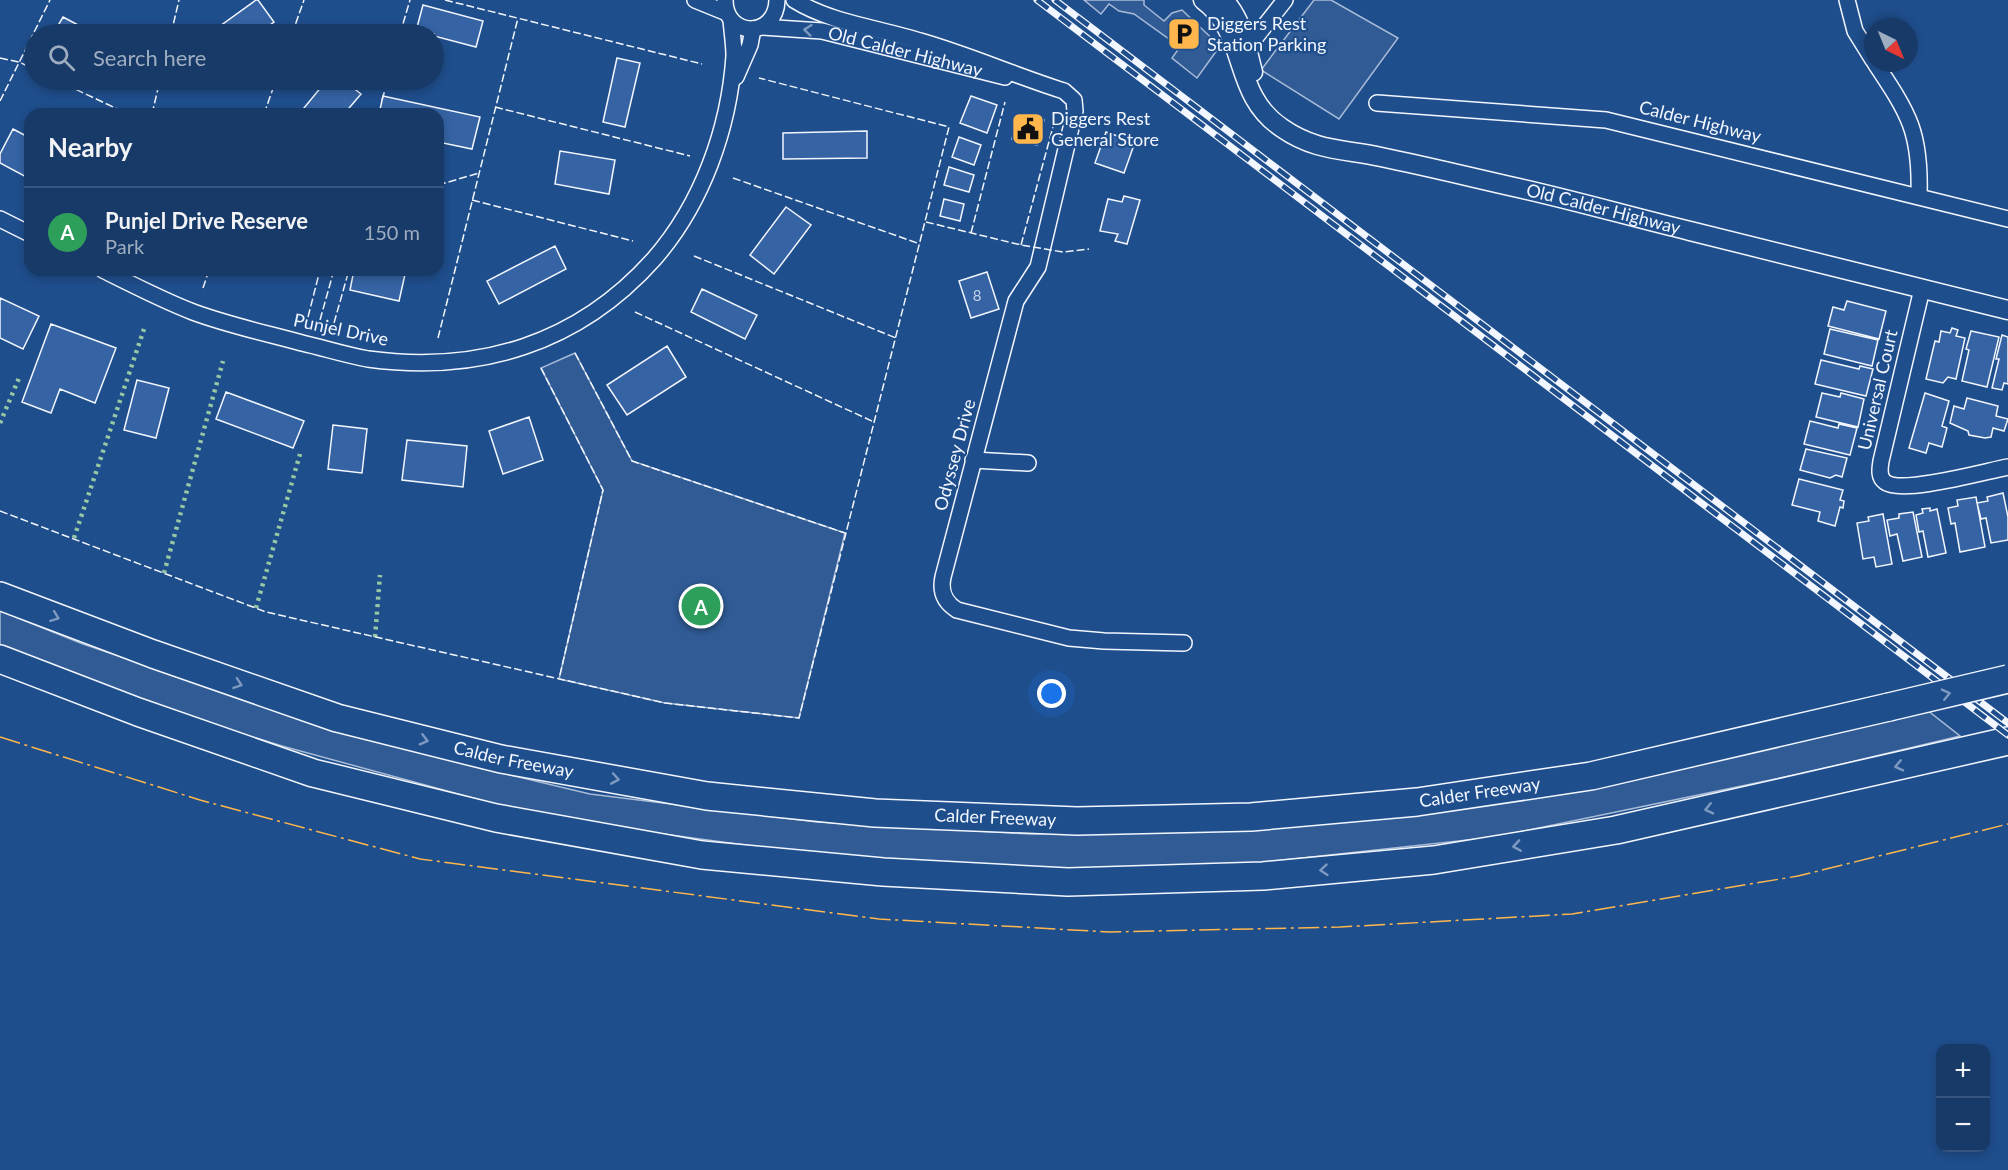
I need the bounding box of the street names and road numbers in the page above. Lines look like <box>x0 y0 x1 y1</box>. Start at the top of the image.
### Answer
street label: Old Calder Highway <box>826 21 986 81</box>
street label: Calder Highway <box>1637 95 1764 147</box>
street label: Old Calder Highway <box>1524 178 1684 238</box>
street label: Punjel Drive <box>292 308 391 350</box>
street label: Universal Court <box>1852 327 1902 452</box>
street label: Odyssey Drive <box>929 396 980 513</box>
street label: Calder Freeway <box>451 736 576 782</box>
street label: Calder Freeway <box>1418 772 1542 812</box>
street label: Calder Freeway <box>934 803 1058 830</box>

